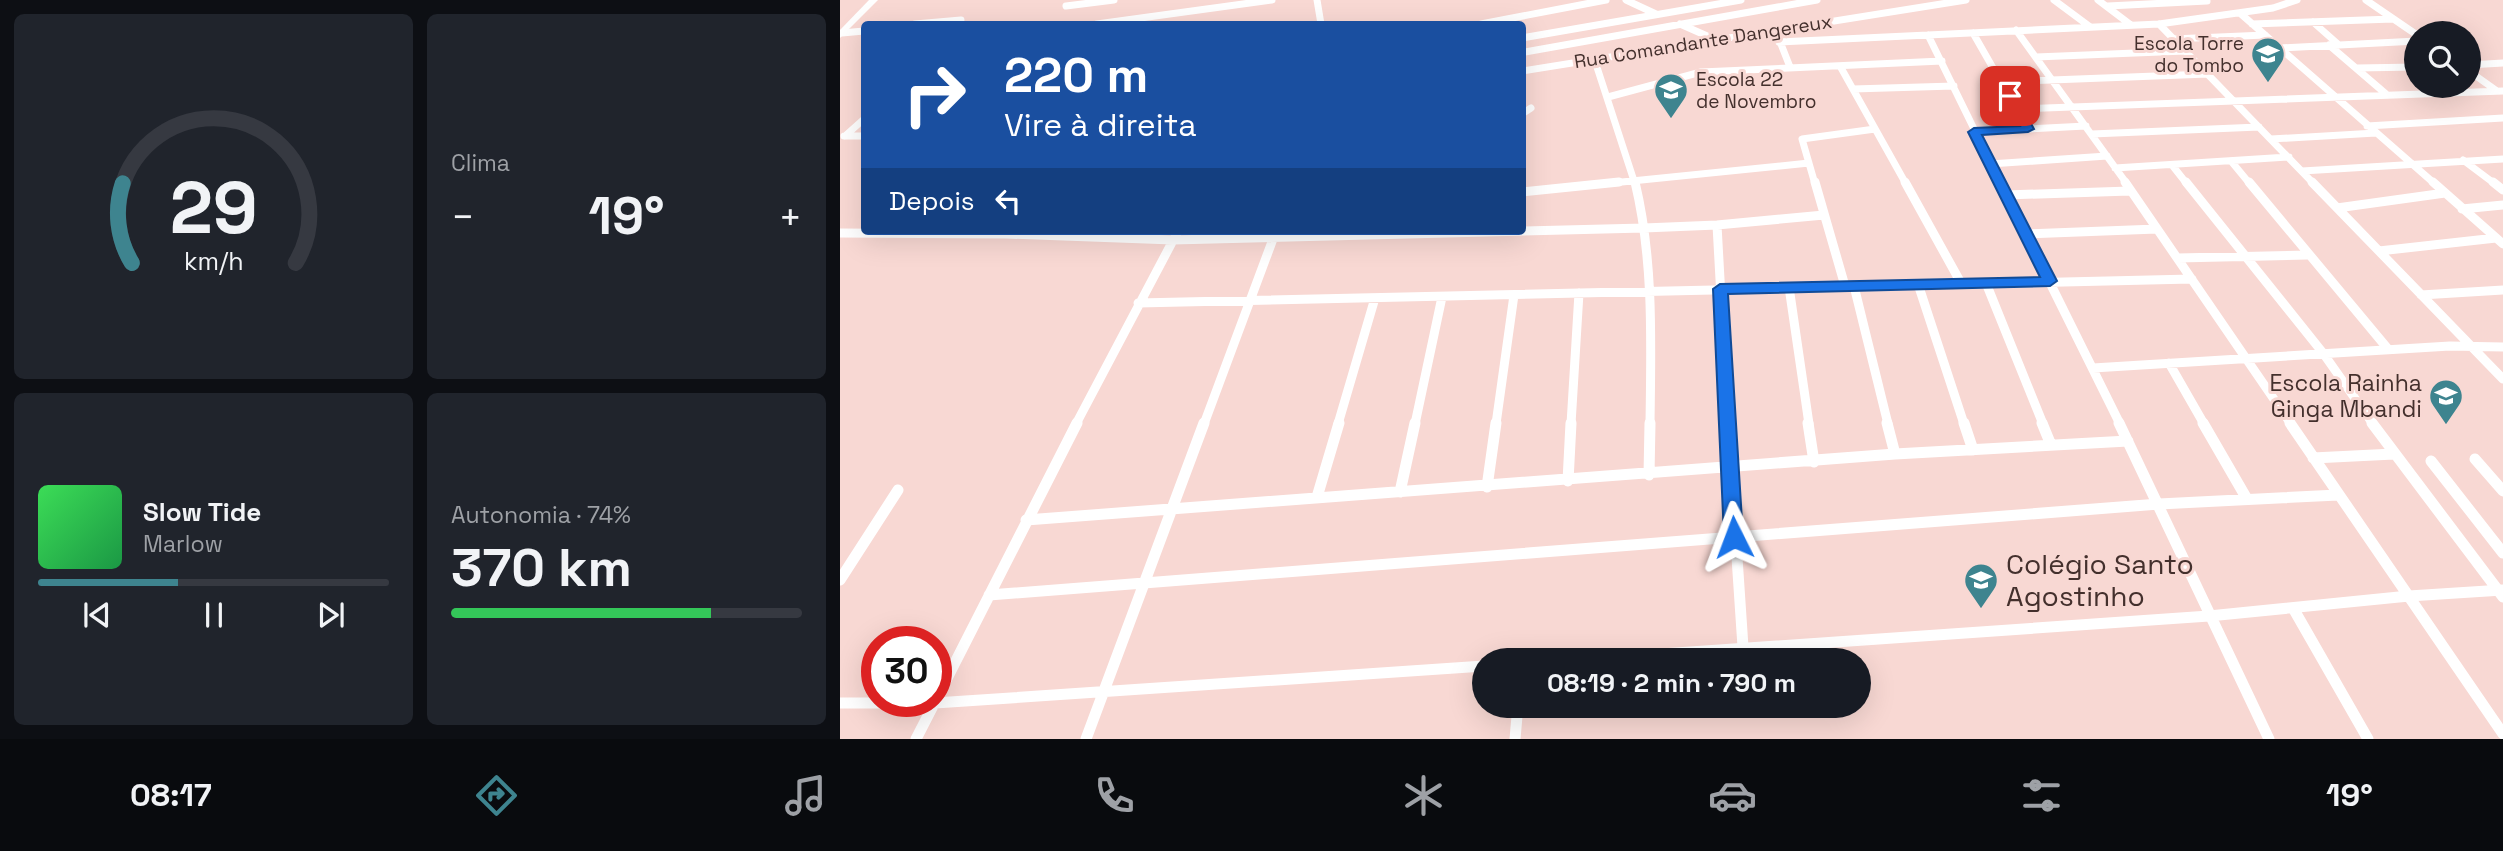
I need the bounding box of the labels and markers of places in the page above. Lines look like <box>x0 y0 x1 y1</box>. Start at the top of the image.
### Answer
place label: Escola Torre do Tombo <box>2134 31 2244 78</box>
school or university icon: Escola Torre do Tombo <box>2249 35 2287 84</box>
pin <box>1980 66 2040 126</box>
place label: Escola 22 de Novembro <box>1696 67 1817 114</box>
school or university icon: Escola 22 de Novembro <box>1652 71 1690 120</box>
place label: Escola Rainha Ginga Mbandi <box>2269 368 2422 424</box>
school or university icon: Escola Rainha Ginga Mbandi <box>2427 377 2465 426</box>
place label: Colégio Santo Agostinho <box>2006 546 2194 614</box>
school or university icon: Colégio Santo Agostinho <box>1962 561 2000 610</box>

